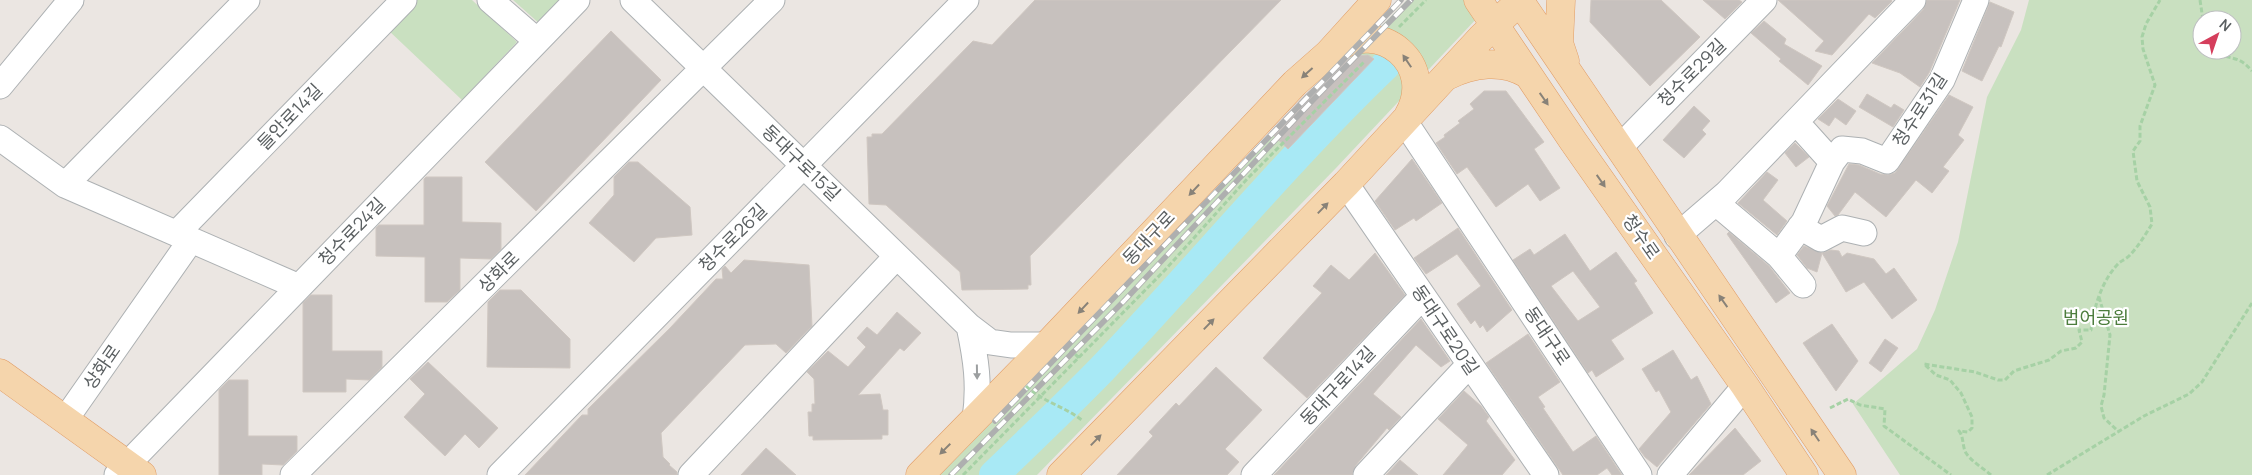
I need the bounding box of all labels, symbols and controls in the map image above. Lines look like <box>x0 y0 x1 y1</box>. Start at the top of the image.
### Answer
north arrow <box>2192 10 2242 60</box>
text: N <box>2216 14 2236 35</box>
street label: 청수로29길 <box>1652 33 1731 112</box>
one-way arrow <box>1402 54 1411 67</box>
one-way arrow <box>1301 67 1314 78</box>
street label: 청수로31길 <box>1886 68 1952 151</box>
street label: 들안로14길 <box>252 78 327 155</box>
one-way arrow <box>1539 92 1549 105</box>
street label: 동대구로15길 <box>757 119 846 206</box>
one-way arrow <box>1596 174 1606 188</box>
one-way arrow <box>1188 183 1200 195</box>
street label: 청수로24길 <box>313 192 390 271</box>
street label: 청수로26길 <box>693 198 772 277</box>
one-way arrow <box>1317 202 1329 214</box>
street label: 동대구로 <box>1117 205 1180 270</box>
street label: 청수로 <box>1618 209 1666 264</box>
street label: 상화로 <box>472 245 524 297</box>
street label: 동대구로20길 <box>1407 280 1485 379</box>
one-way arrow <box>1718 294 1728 307</box>
one-way arrow <box>1077 301 1089 313</box>
street label: 동대구로 <box>1519 301 1576 370</box>
park label: 범어공원 <box>2063 305 2129 329</box>
one-way arrow <box>1203 318 1215 330</box>
street label: 상화로 <box>77 339 125 394</box>
street label: 동대구로14길 <box>1294 340 1380 430</box>
one-way arrow <box>974 364 982 380</box>
one-way arrow <box>1810 428 1819 441</box>
one-way arrow <box>1089 434 1101 446</box>
one-way arrow <box>939 443 951 455</box>

